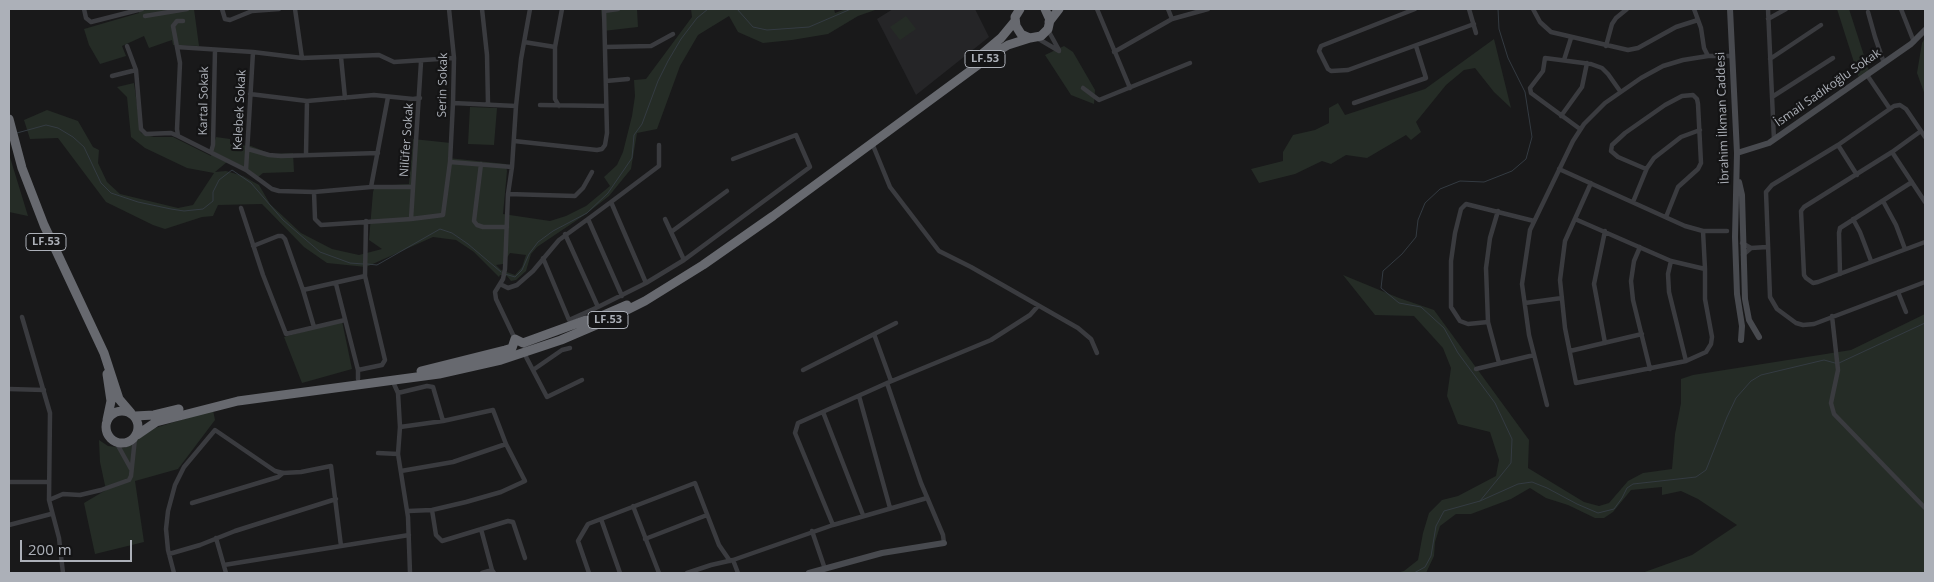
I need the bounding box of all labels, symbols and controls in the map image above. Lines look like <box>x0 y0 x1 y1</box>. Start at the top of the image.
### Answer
street label: İsmail Sadıkoğlu Sokak <box>1772 46 1884 130</box>
road number: LF.53 <box>965 51 1005 68</box>
street label: Serin Sokak <box>435 52 451 118</box>
street label: İbrahim İlkman Caddesi <box>1713 52 1733 184</box>
street label: Kartal Sokak <box>196 66 212 136</box>
street label: Kelebek Sokak <box>231 69 249 151</box>
street label: Nilüfer Sokak <box>397 102 417 178</box>
road number: LF.53 <box>26 233 66 250</box>
road number: LF.53 <box>588 312 628 328</box>
scale bar <box>22 530 135 562</box>
text: 200 m <box>28 539 72 559</box>

